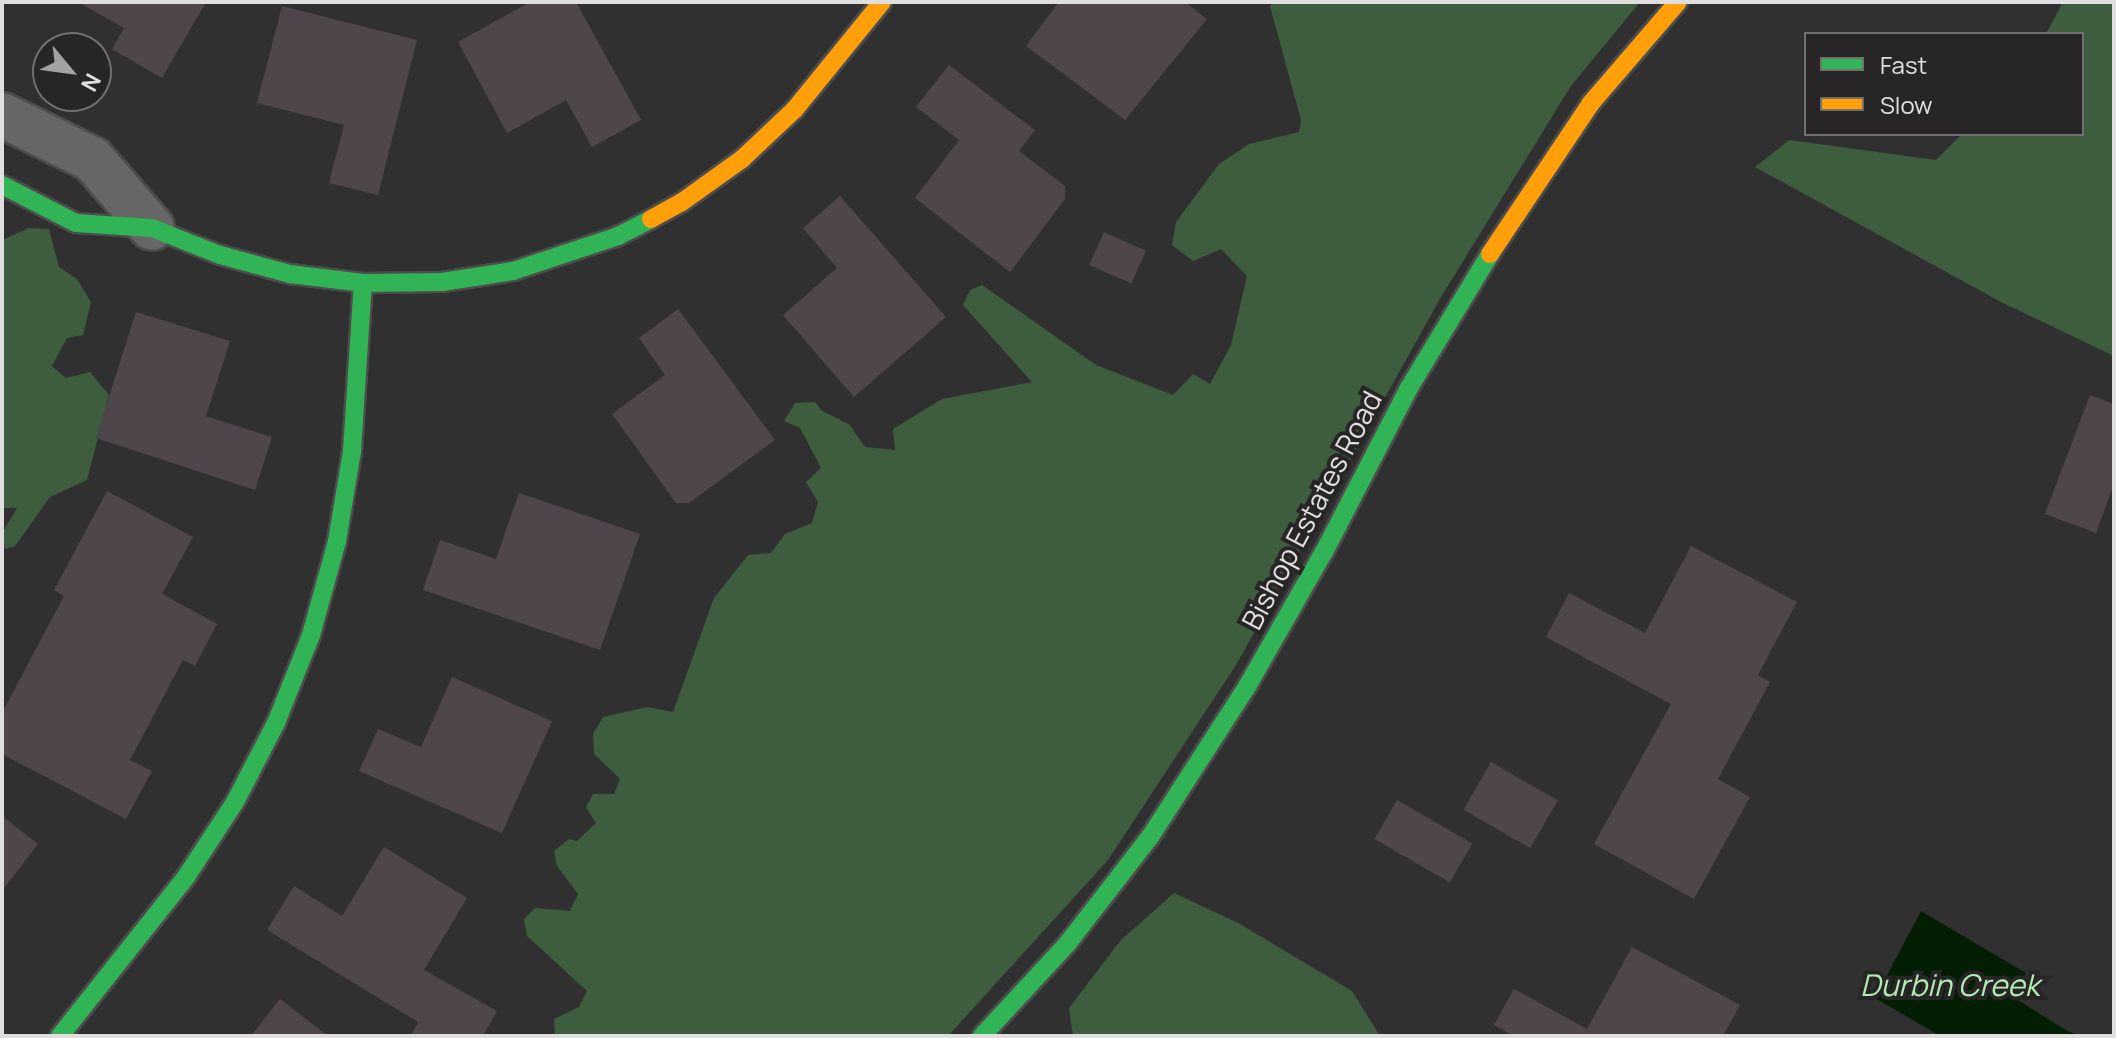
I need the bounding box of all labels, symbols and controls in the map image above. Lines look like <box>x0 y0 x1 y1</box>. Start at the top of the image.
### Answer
north arrow <box>32 32 112 112</box>
legend <box>1804 32 2084 136</box>
text: Fast <box>1880 48 1927 81</box>
text: N <box>74 68 108 97</box>
text: Slow <box>1880 88 1933 121</box>
street label: Bishop Estates Road <box>1234 385 1388 635</box>
water label: Durbin Creek <box>1860 967 2040 1003</box>

